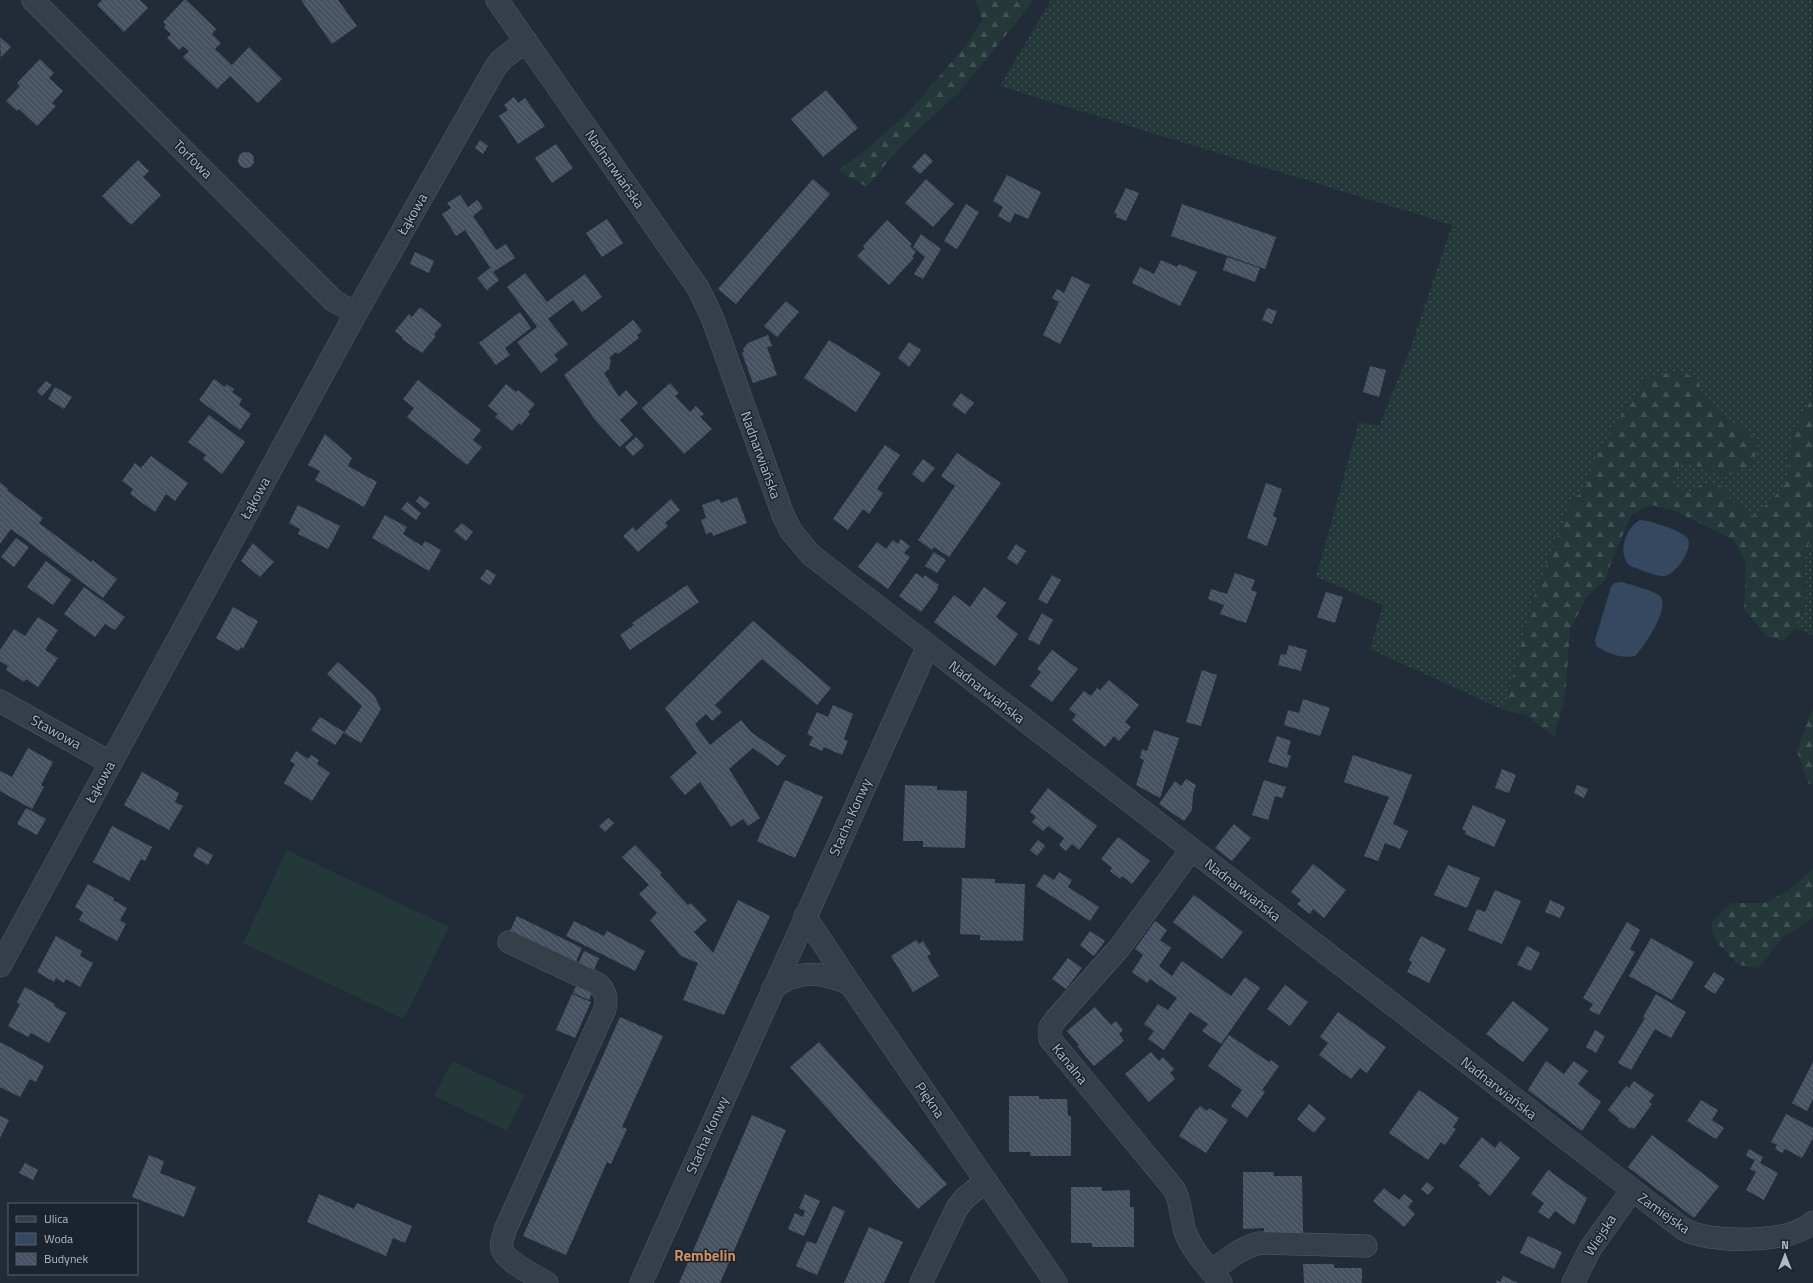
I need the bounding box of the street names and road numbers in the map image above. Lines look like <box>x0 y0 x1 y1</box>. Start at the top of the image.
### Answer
street label: Nadnarwiańska <box>581 125 650 212</box>
street label: Torfowa <box>169 134 218 183</box>
street label: Łąkowa <box>391 189 432 239</box>
street label: Nadnarwiańska <box>736 408 787 502</box>
street label: Łąkowa <box>234 473 275 524</box>
street label: Nadnarwiańska <box>945 655 1030 728</box>
street label: Stawowa <box>27 709 85 754</box>
street label: Łąkowa <box>79 757 120 808</box>
street label: Stacha Konwy <box>823 774 876 859</box>
street label: Nadnarwiańska <box>1201 853 1286 926</box>
street label: Kanalna <box>1047 1039 1093 1089</box>
street label: Nadnarwiańska <box>1457 1051 1542 1124</box>
street label: Piękna <box>910 1077 950 1122</box>
street label: Stacha Konwy <box>680 1092 733 1177</box>
street label: Zamiejska <box>1634 1187 1695 1238</box>
street label: Wiejska <box>1578 1210 1621 1260</box>

